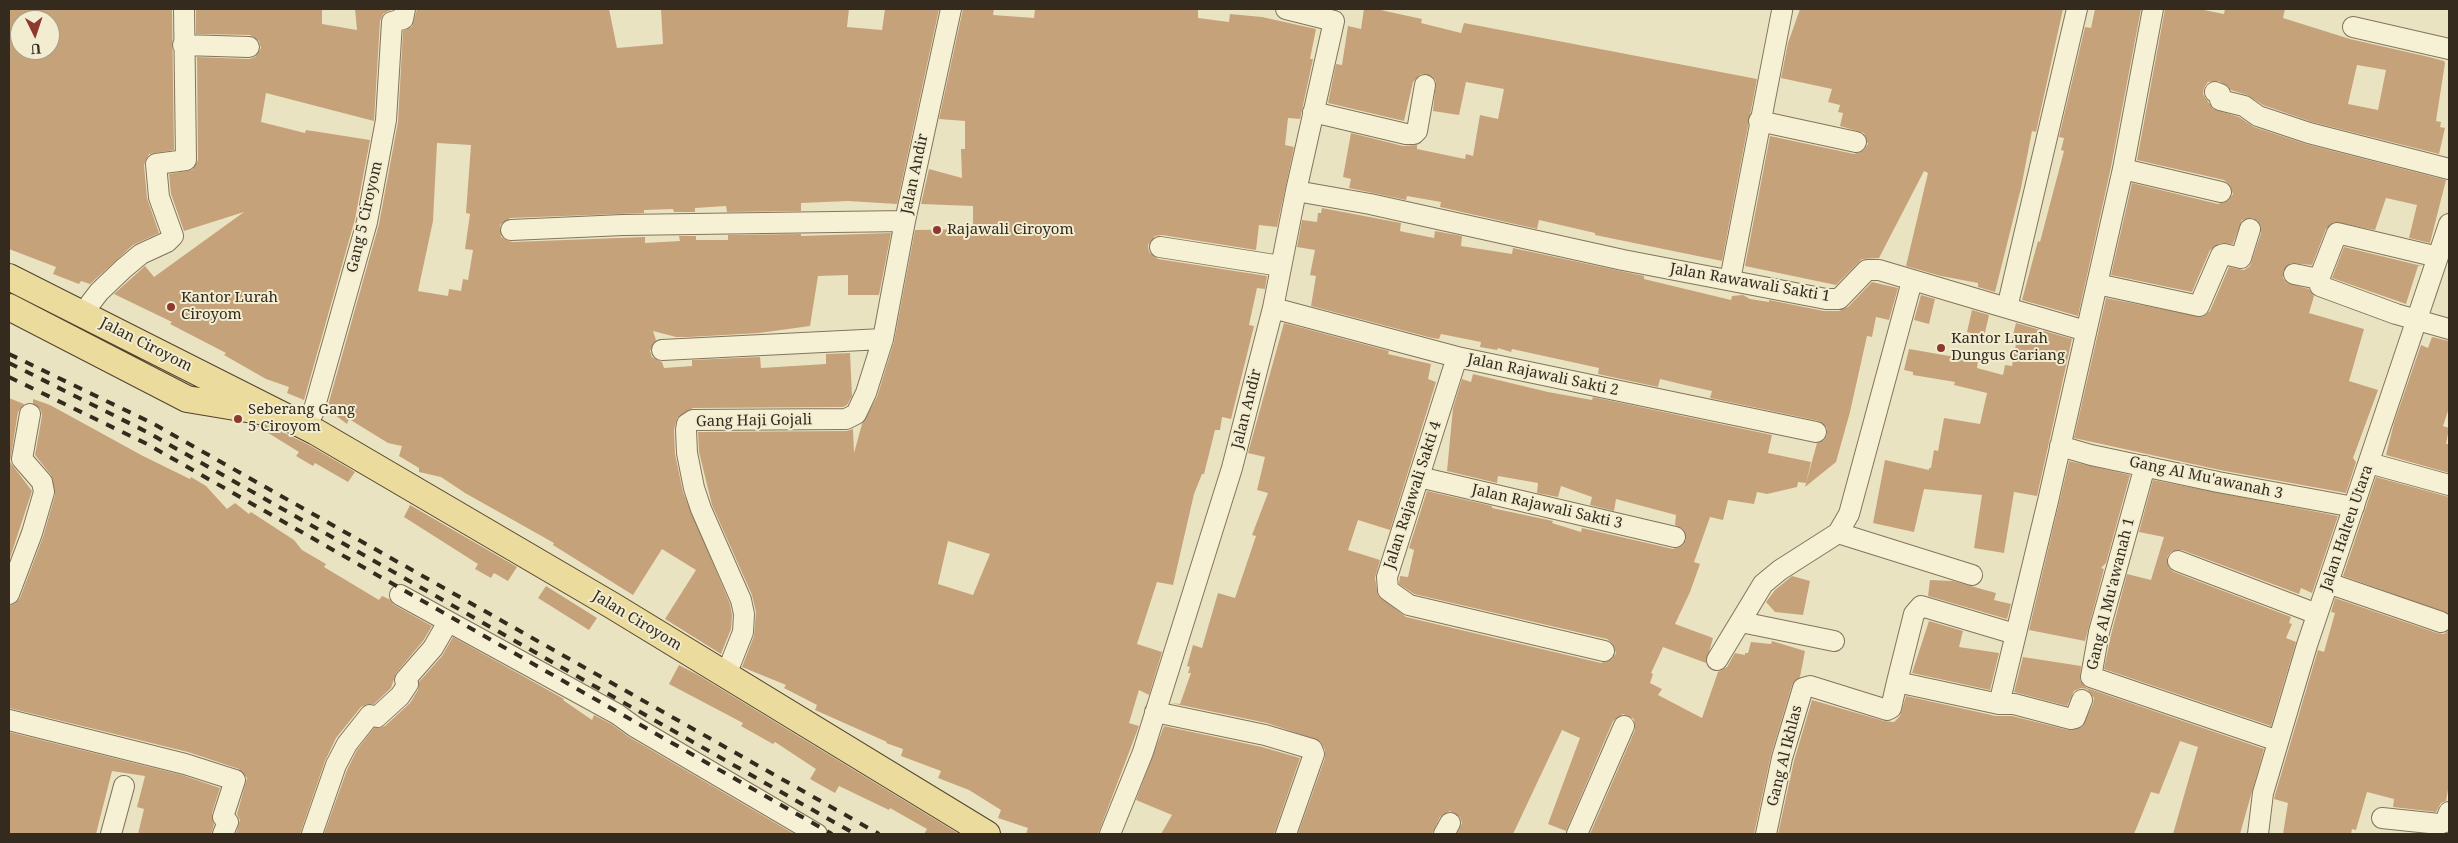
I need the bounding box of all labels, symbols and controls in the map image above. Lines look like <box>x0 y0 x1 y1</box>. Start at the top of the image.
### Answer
north arrow <box>10 10 60 60</box>
text: U <box>30 40 42 59</box>
street label: Jalan Andir <box>898 132 932 216</box>
street label: Gang 5 Ciroyom <box>343 160 387 274</box>
place label: Rajawali Ciroyom <box>947 221 1074 239</box>
marker: Rajawali Ciroyom <box>931 224 943 236</box>
street label: Jalan Rawawali Sakti 1 <box>1668 260 1832 306</box>
place label: Kantor Lurah Ciroyom <box>181 289 278 324</box>
marker: Kantor Lurah Ciroyom <box>165 301 177 313</box>
street label: Jalan Ciroyom <box>97 314 195 376</box>
place label: Kantor Lurah Dungus Cariang <box>1951 330 2065 365</box>
marker: Kantor Lurah Dungus Cariang <box>1935 342 1947 354</box>
street label: Jalan Rajawali Sakti 2 <box>1466 350 1620 400</box>
street label: Jalan Andir <box>1228 367 1266 451</box>
place label: Seberang Gang 5 Ciroyom <box>248 401 355 436</box>
street label: Gang Haji Gojali <box>696 411 812 431</box>
marker: Seberang Gang 5 Ciroyom <box>232 413 244 425</box>
street label: Jalan Rajawali Sakti 4 <box>1381 419 1445 571</box>
street label: Gang Al Mu'awanah 3 <box>2128 453 2284 503</box>
street label: Jalan Halteu Utara <box>2317 463 2377 593</box>
street label: Jalan Rajawali Sakti 3 <box>1470 481 1624 533</box>
street label: Gang Al Mu'awanah 1 <box>2083 516 2139 672</box>
street label: Jalan Ciroyom <box>589 587 685 655</box>
street label: Gang Al Ikhlas <box>1764 704 1806 808</box>

